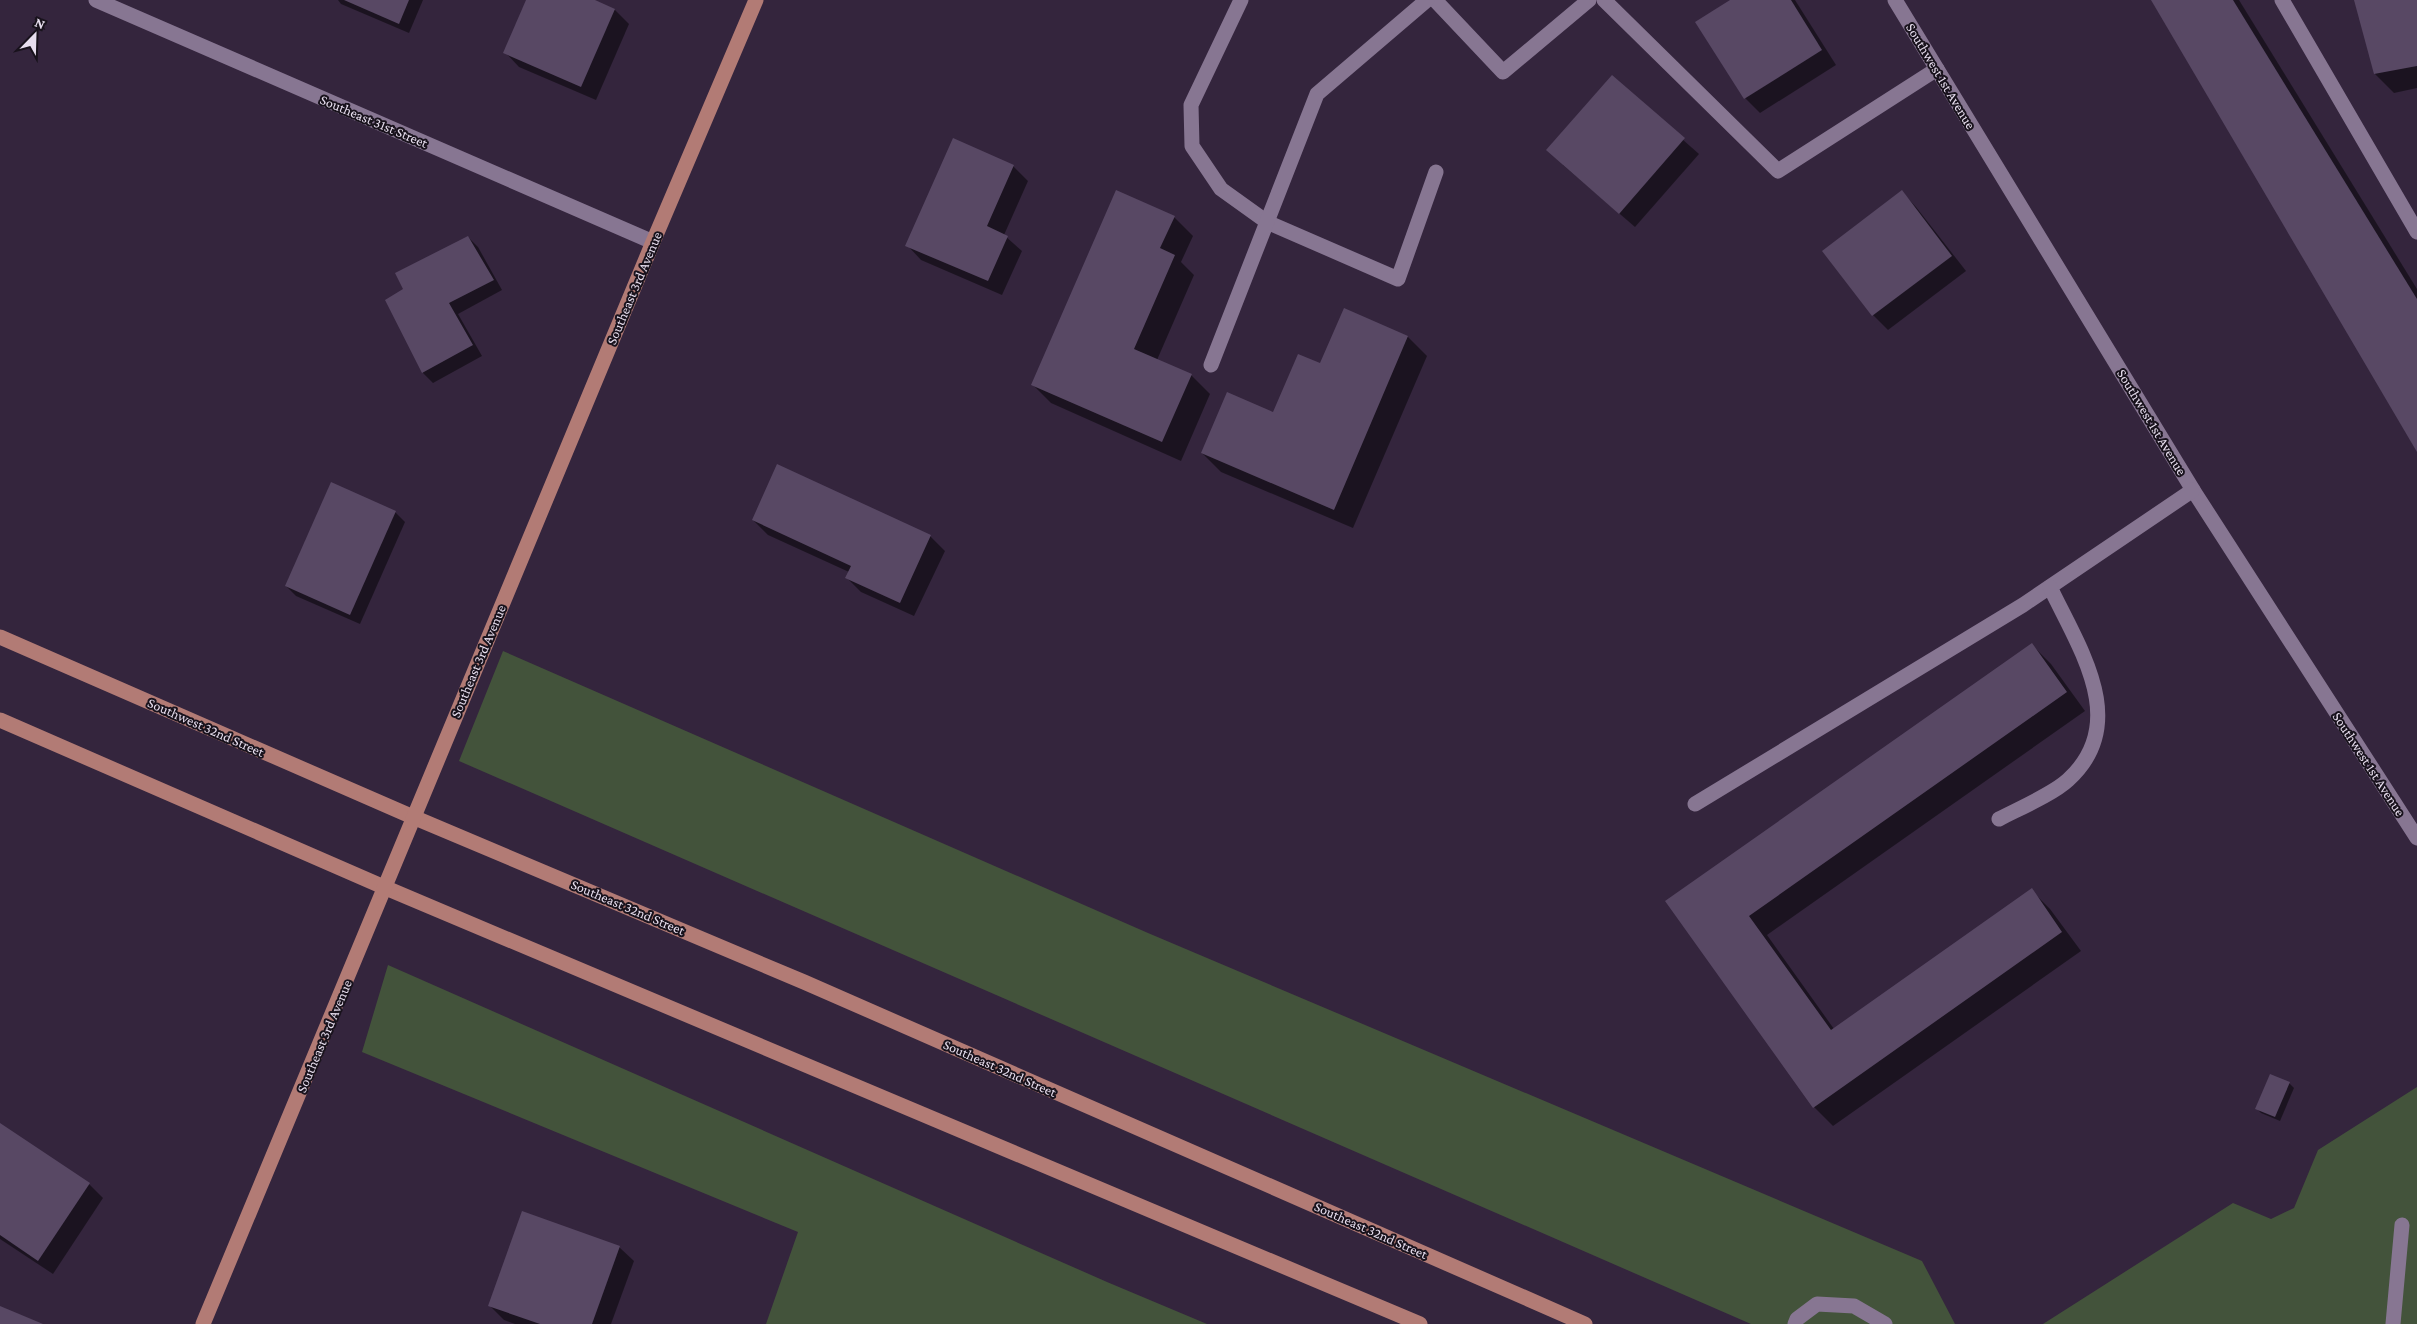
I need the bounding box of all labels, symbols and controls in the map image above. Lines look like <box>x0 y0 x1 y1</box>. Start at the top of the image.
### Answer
north arrow <box>10 10 60 60</box>
text: N <box>33 14 48 32</box>
street label: Southwest 1st Avenue <box>1903 20 1979 132</box>
street label: Southeast 31st Street <box>318 91 431 151</box>
street label: Southeast 3rd Avenue <box>603 229 665 347</box>
street label: Southwest 1st Avenue <box>2114 366 2190 478</box>
street label: Southeast 3rd Avenue <box>447 602 509 720</box>
street label: Southwest 32nd Street <box>145 694 267 760</box>
street label: Southwest 1st Avenue <box>2329 709 2409 819</box>
street label: Southeast 32nd Street <box>569 876 688 938</box>
street label: Southeast 3rd Avenue <box>293 977 355 1095</box>
street label: Southeast 32nd Street <box>941 1036 1059 1100</box>
street label: Southeast 32nd Street <box>1312 1198 1430 1262</box>

